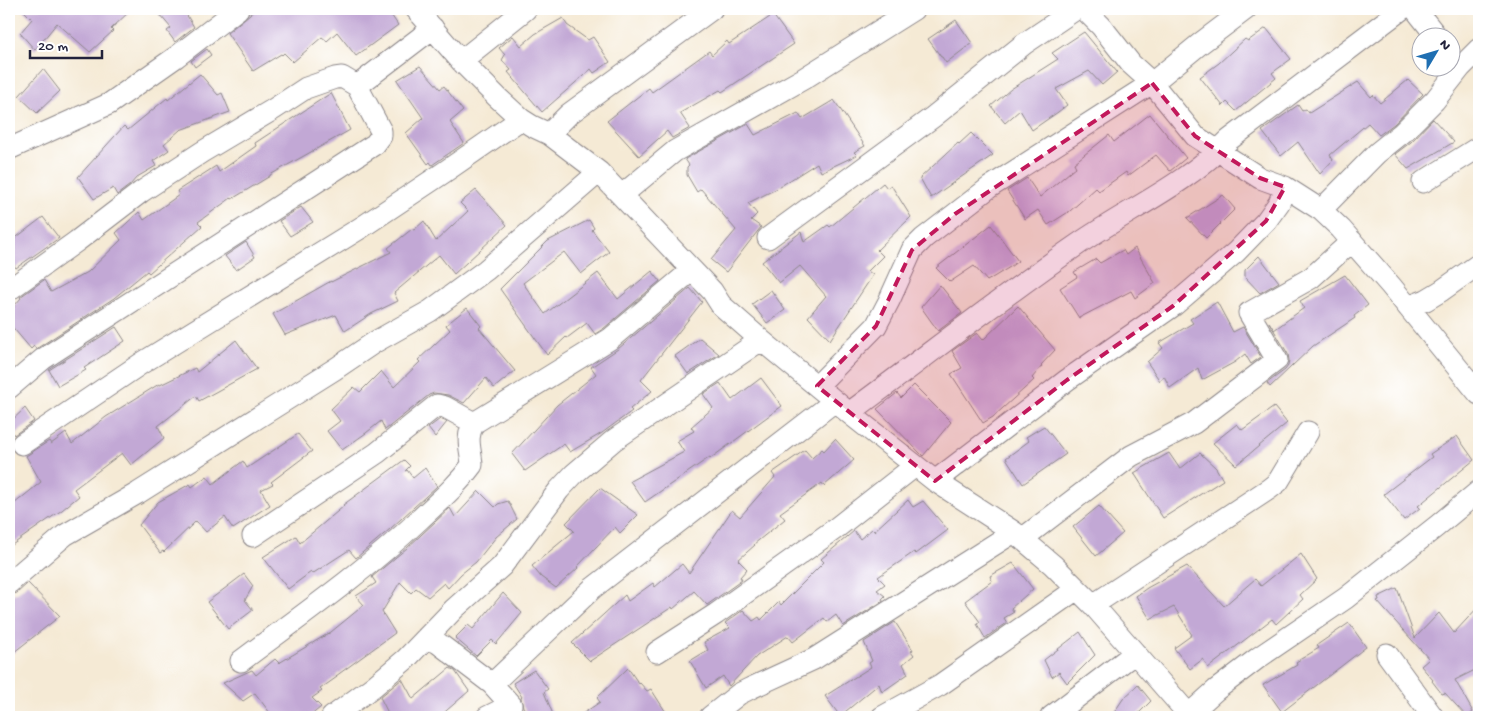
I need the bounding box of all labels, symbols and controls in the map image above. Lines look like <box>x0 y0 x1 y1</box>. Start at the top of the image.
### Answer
scale bar <box>30 28 102 60</box>
north arrow <box>1410 28 1460 78</box>
text: N <box>1435 37 1454 54</box>
text: 20 m <box>38 38 68 56</box>

